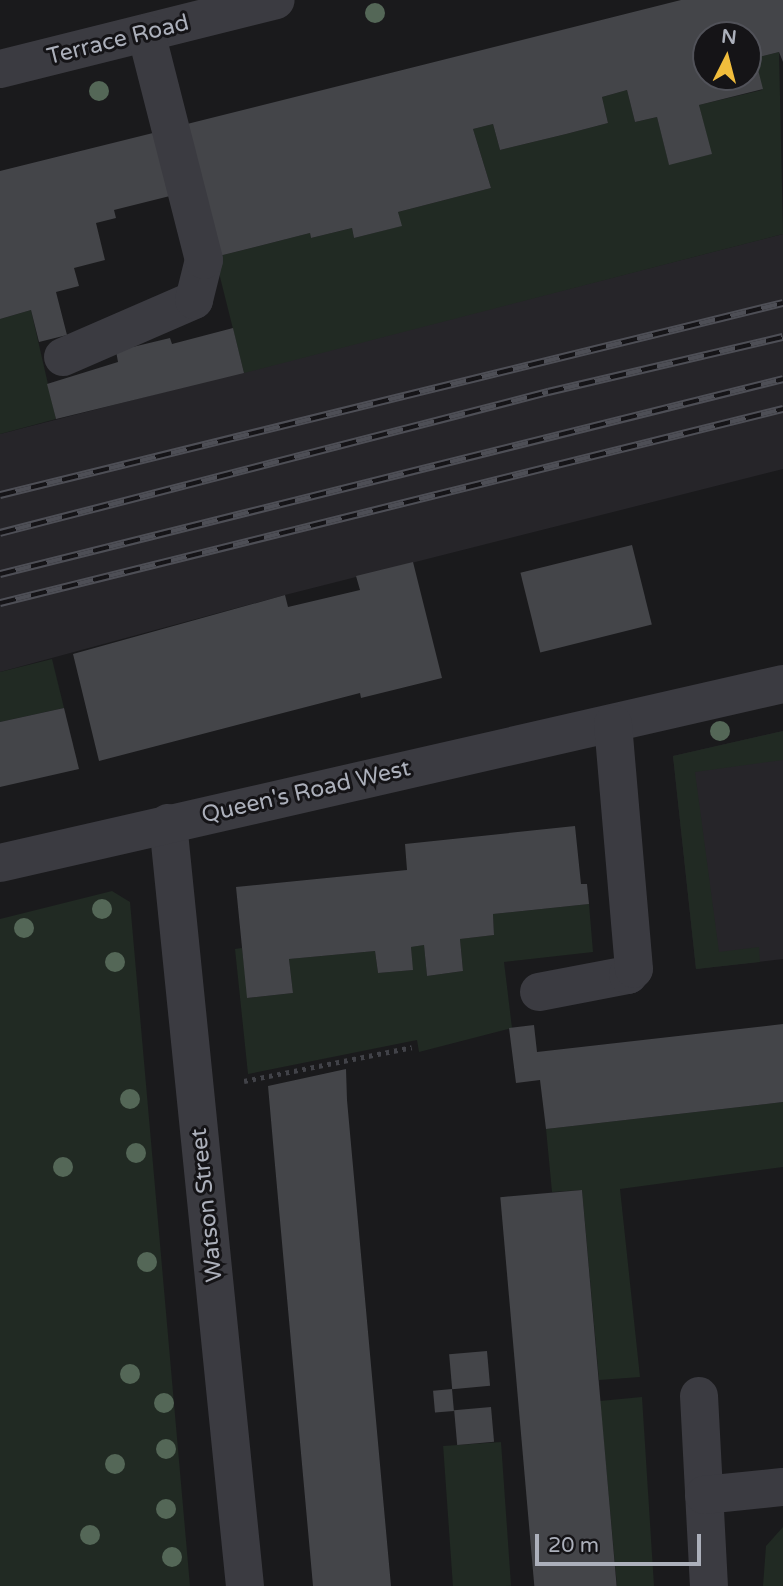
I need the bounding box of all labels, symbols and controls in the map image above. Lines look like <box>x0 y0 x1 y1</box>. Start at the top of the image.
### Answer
street label: Terrace Road <box>44 9 192 71</box>
north arrow <box>692 21 762 91</box>
text: N <box>720 25 738 49</box>
street label: Queen's Road West <box>199 755 413 829</box>
street label: Watson Street <box>185 1127 229 1283</box>
scale bar <box>538 1520 704 1564</box>
text: 20 m <box>548 1533 599 1558</box>

